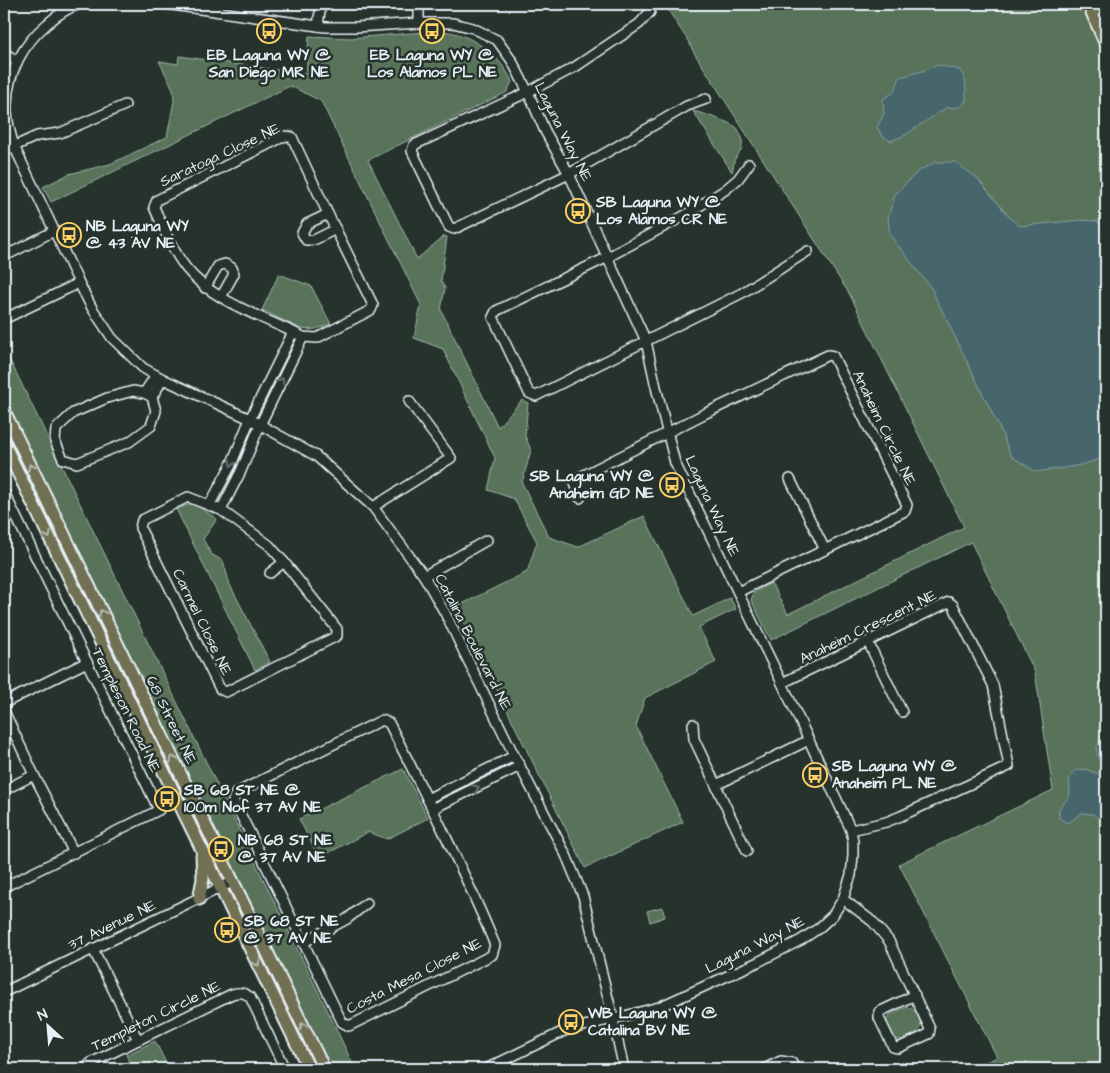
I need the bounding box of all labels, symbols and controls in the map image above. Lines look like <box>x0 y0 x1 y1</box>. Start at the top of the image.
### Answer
bus stop icon: EB Laguna WY @ San Diego MR NE <box>256 18 282 44</box>
bus stop icon: EB Laguna WY @ Los Alamos PL NE <box>419 18 445 44</box>
place label: EB Laguna WY @ San Diego MR NE <box>207 45 331 85</box>
place label: EB Laguna WY @ Los Alamos PL NE <box>367 45 497 83</box>
street label: Laguna Way NE <box>528 79 597 186</box>
street label: Saratoga Close NE <box>156 118 284 193</box>
place label: SB Laguna WY @ Los Alamos CR NE <box>595 192 727 230</box>
bus stop icon: SB Laguna WY @ Los Alamos CR NE <box>565 198 591 224</box>
place label: NB Laguna WY @ 43 AV NE <box>86 216 190 254</box>
bus stop icon: NB Laguna WY @ 43 AV NE <box>56 222 82 248</box>
street label: Anaheim Circle NE <box>847 367 921 489</box>
one-way arrow <box>275 377 285 386</box>
street label: Laguna Way NE <box>679 452 745 560</box>
one-way arrow <box>227 458 238 467</box>
one-way arrow <box>27 463 37 472</box>
place label: SB Laguna WY @ Anaheim GD NE <box>528 466 654 504</box>
bus stop icon: SB Laguna WY @ Anaheim GD NE <box>659 472 685 498</box>
one-way arrow <box>42 529 52 538</box>
street label: Carmel Close NE <box>167 565 237 679</box>
street label: Catalina Boulevard NE <box>429 570 517 714</box>
street label: Anaheim Crescent NE <box>796 585 940 669</box>
one-way arrow <box>98 609 108 618</box>
street label: Templeson Road NE <box>87 644 165 776</box>
street label: 68 Street NE <box>141 672 201 768</box>
one-way arrow <box>169 756 179 765</box>
place label: SB Laguna WY @ Anaheim PL NE <box>831 756 957 794</box>
bus stop icon: SB Laguna WY @ Anaheim PL NE <box>802 762 828 788</box>
place label: SB 68 ST NE @ 100m Nof 37 AV NE <box>183 780 322 818</box>
one-way arrow <box>471 784 480 794</box>
bus stop icon: SB 68 ST NE @ 100m Nof 37 AV NE <box>154 786 180 812</box>
place label: NB 68 ST NE @ 37 AV NE <box>238 830 333 868</box>
bus stop icon: NB 68 ST NE @ 37 AV NE <box>208 836 234 862</box>
street label: 37 Avenue NE <box>64 894 160 955</box>
place label: SB 68 ST NE @ 37 AV NE <box>243 911 339 949</box>
street label: Laguna Way NE <box>702 911 809 980</box>
bus stop icon: SB 68 ST NE @ 37 AV NE <box>214 917 240 943</box>
street label: Costa Mesa Close NE <box>343 933 485 1019</box>
one-way arrow <box>251 958 261 967</box>
street label: Templeton Circle NE <box>88 976 224 1056</box>
north arrow <box>22 1000 72 1050</box>
place label: WB Laguna WY @ Catalina BV NE <box>587 1003 717 1041</box>
text: N <box>34 1004 51 1026</box>
bus stop icon: WB Laguna WY @ Catalina BV NE <box>558 1009 584 1035</box>
one-way arrow <box>299 1022 309 1031</box>

